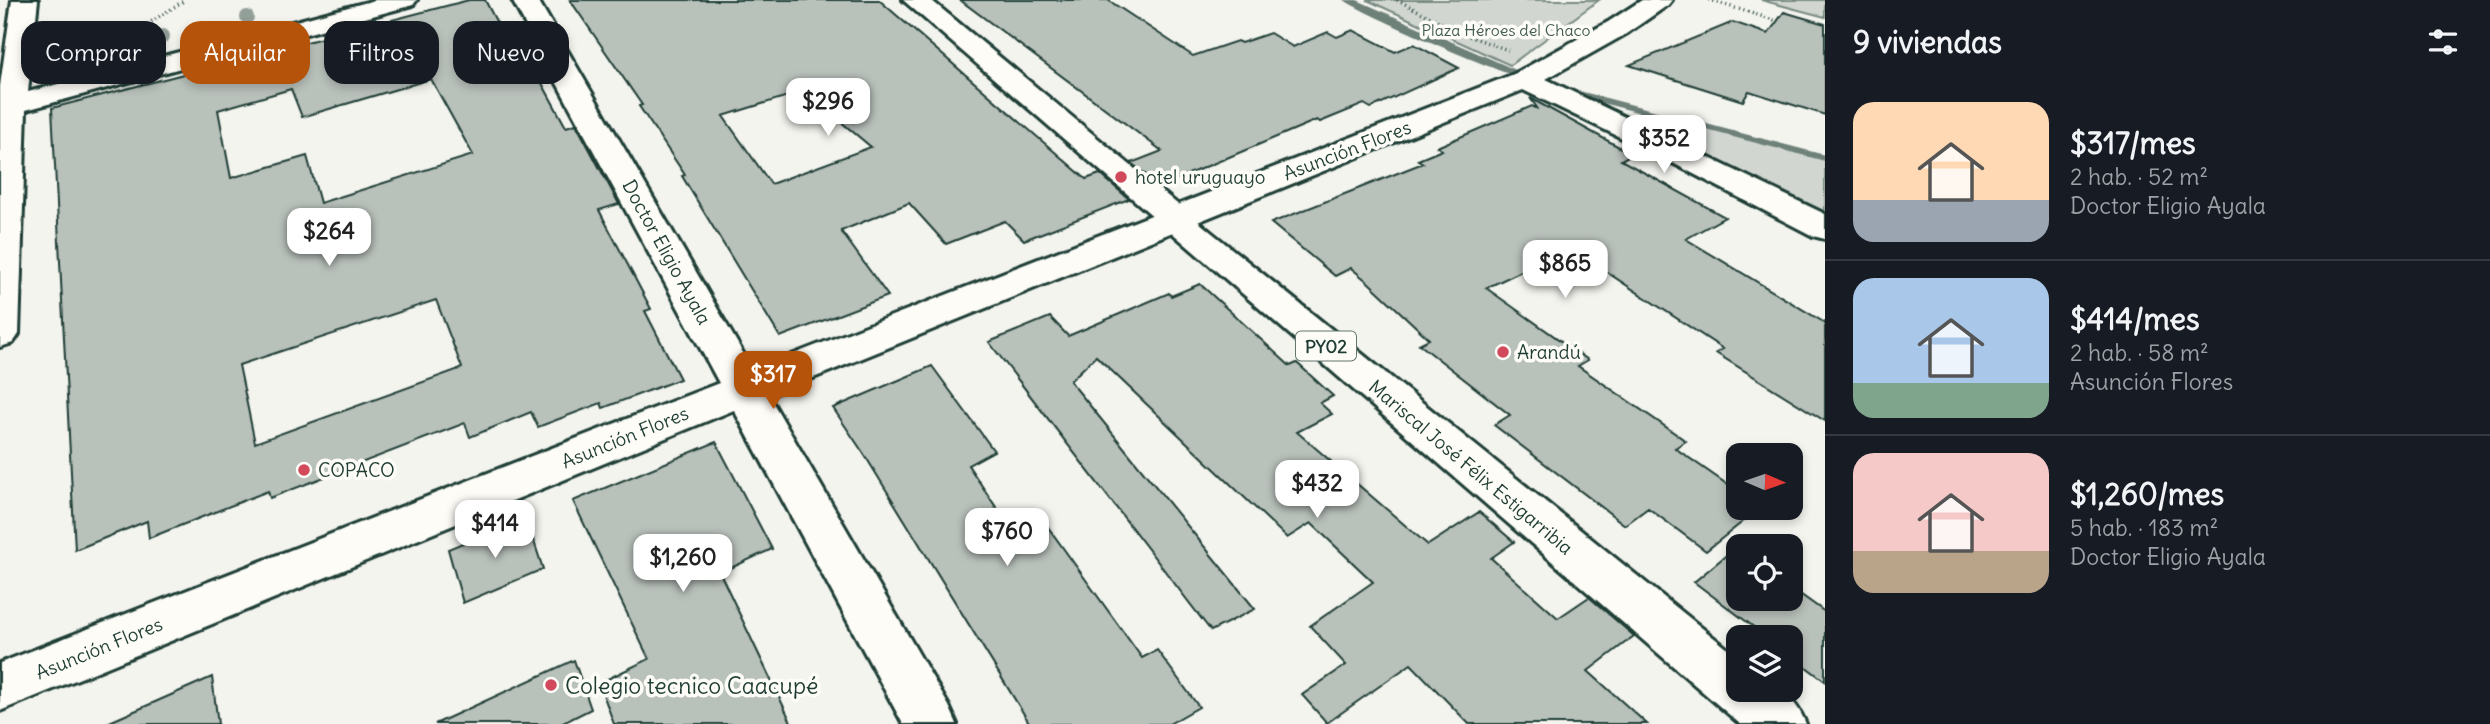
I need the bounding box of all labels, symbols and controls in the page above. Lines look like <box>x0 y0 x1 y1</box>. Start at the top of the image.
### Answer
park label: Plaza Héroes del Chaco <box>1421 20 1591 40</box>
chip: Comprar <box>21 21 166 84</box>
chip: Alquilar <box>180 21 310 84</box>
chip: Filtros <box>324 21 439 84</box>
chip: Nuevo <box>453 21 569 84</box>
text: 9 viviendas <box>1853 23 2002 61</box>
icon: filters <box>2424 23 2462 61</box>
pin: $296 <box>787 78 869 138</box>
text: $296 <box>802 86 854 115</box>
street label: Asunción Flores <box>1280 115 1414 185</box>
pin: $352 <box>1623 116 1705 175</box>
text: $352 <box>1638 123 1690 152</box>
text: $317/mes <box>2070 124 2196 162</box>
icon: home <box>1909 130 1993 214</box>
text: 2 hab. · 52 m² <box>2070 162 2208 191</box>
place label: hotel uruguayo <box>1135 165 1265 189</box>
marker: hotel uruguayo <box>1113 169 1129 185</box>
street label: Doctor Eligio Ayala <box>617 175 717 329</box>
text: Doctor Eligio Ayala <box>2070 191 2266 220</box>
pin: $264 <box>288 208 370 268</box>
text: $264 <box>303 216 355 245</box>
pin: $865 <box>1524 240 1606 300</box>
text: $865 <box>1539 248 1591 277</box>
text: $414/mes <box>2070 300 2200 338</box>
icon: home <box>1909 306 1993 390</box>
road number: PY02 <box>1296 332 1356 360</box>
text: 2 hab. · 58 m² <box>2070 338 2209 367</box>
place label: Arandú <box>1517 340 1581 364</box>
marker: Arandú <box>1495 344 1511 360</box>
pin: $317 <box>732 352 814 411</box>
text: $317 <box>750 359 796 388</box>
text: Asunción Flores <box>2070 367 2233 396</box>
street label: Mariscal José Félix Estigarribia <box>1364 374 1578 560</box>
street label: Asunción Flores <box>558 401 692 473</box>
north arrow <box>1726 443 1802 520</box>
map controls <box>1726 443 1803 702</box>
place label: COPACO <box>318 458 395 482</box>
pin: $432 <box>1276 461 1358 520</box>
marker: COPACO <box>296 462 312 478</box>
text: $432 <box>1291 468 1343 497</box>
text: $1,260/mes <box>2070 475 2224 513</box>
icon: home <box>1909 481 1993 565</box>
pin: $414 <box>454 500 536 560</box>
text: $414 <box>471 508 519 537</box>
pin: $760 <box>966 508 1048 568</box>
text: 5 hab. · 183 m² <box>2070 513 2218 542</box>
text: $760 <box>981 516 1033 545</box>
pin: $1,260 <box>626 534 740 594</box>
button: locate <box>1726 534 1803 611</box>
text: $1,260 <box>649 542 717 571</box>
text: Doctor Eligio Ayala <box>2070 542 2266 571</box>
street label: Asunción Flores <box>32 612 166 684</box>
button: layers <box>1726 625 1803 702</box>
place label: Colegio tecnico Caacupé <box>565 671 818 700</box>
marker: Colegio tecnico Caacupé <box>543 677 559 693</box>

